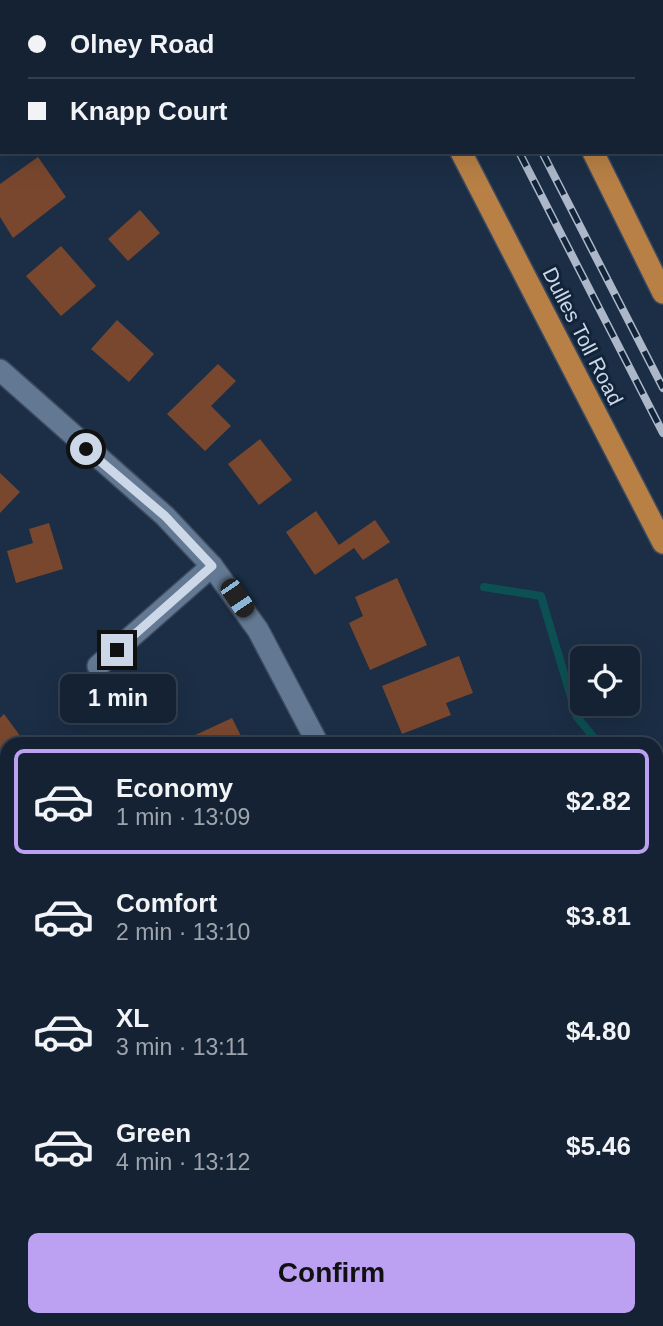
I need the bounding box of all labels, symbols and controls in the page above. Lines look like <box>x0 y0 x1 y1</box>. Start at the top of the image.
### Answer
text: Olney Road <box>70 29 214 59</box>
text: Knapp Court <box>70 96 227 126</box>
street label: Dulles Toll Road <box>538 263 628 409</box>
route start <box>70 433 102 465</box>
car <box>217 575 258 621</box>
route end <box>101 634 133 666</box>
map controls <box>570 646 640 716</box>
button: locate <box>570 646 640 716</box>
callout: 1 min <box>59 674 175 724</box>
text: 1 min <box>88 685 148 711</box>
icon: car <box>32 770 95 833</box>
text: Economy <box>116 773 233 803</box>
text: $2.82 <box>566 786 631 816</box>
text: 1 min · 13:09 <box>116 804 250 830</box>
icon: car <box>32 885 95 948</box>
text: Comfort <box>116 888 217 918</box>
text: $3.81 <box>566 901 631 931</box>
text: 2 min · 13:10 <box>116 919 250 945</box>
icon: car <box>32 1000 95 1063</box>
text: XL <box>116 1003 149 1033</box>
text: $4.80 <box>566 1016 631 1046</box>
text: 3 min · 13:11 <box>116 1034 249 1060</box>
icon: car <box>32 1115 95 1178</box>
text: Green <box>116 1118 191 1148</box>
text: $5.46 <box>566 1131 631 1161</box>
text: 4 min · 13:12 <box>116 1149 250 1175</box>
button: Confirm <box>28 1233 635 1313</box>

